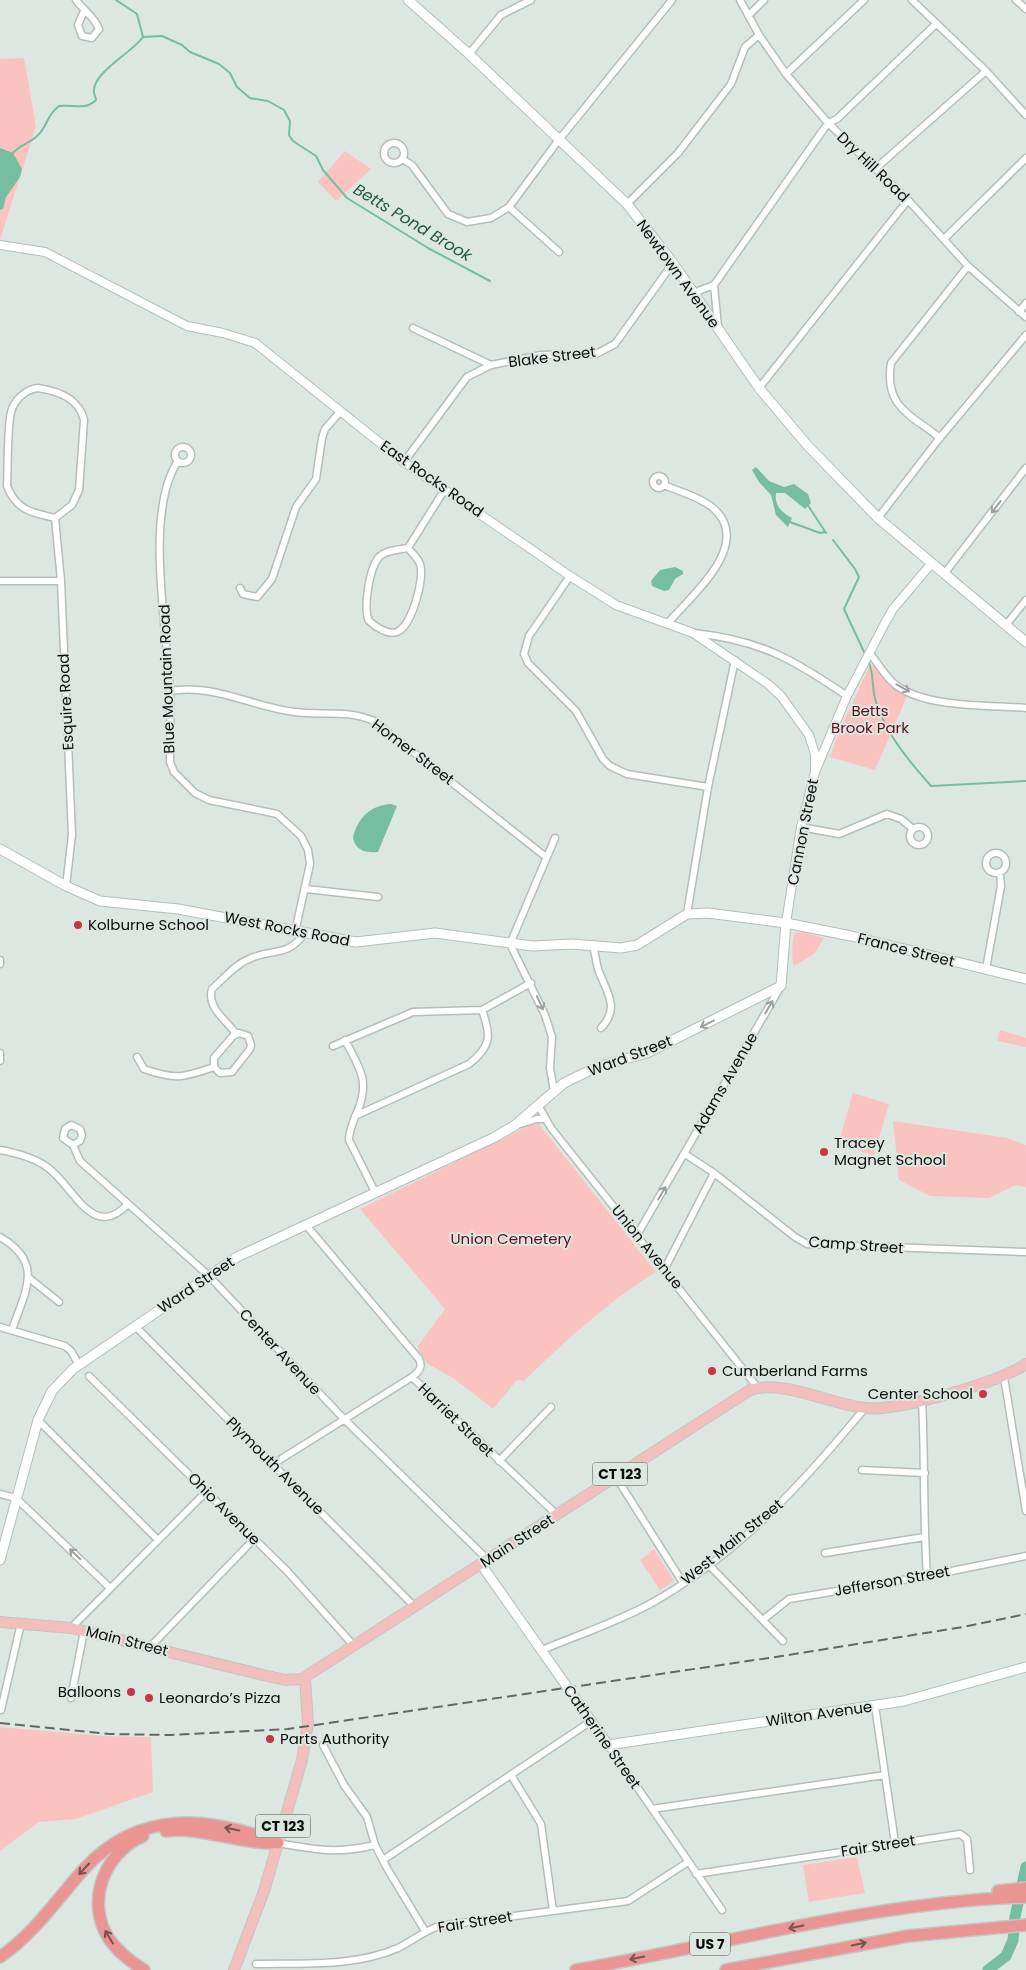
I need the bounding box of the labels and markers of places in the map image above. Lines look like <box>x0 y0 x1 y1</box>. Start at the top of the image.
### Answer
place label: Kolburne School <box>88 914 209 935</box>
marker: Kolburne School <box>72 919 84 931</box>
place label: Tracey Magnet School <box>834 1132 946 1170</box>
marker: Tracey Magnet School <box>818 1146 830 1158</box>
place label: Cumberland Farms <box>722 1360 868 1381</box>
marker: Cumberland Farms <box>706 1365 718 1377</box>
place label: Center School <box>868 1383 973 1404</box>
marker: Center School <box>977 1388 989 1400</box>
place label: Balloons <box>58 1681 121 1702</box>
marker: Balloons <box>125 1686 137 1698</box>
place label: Leonardo’s Pizza <box>159 1687 281 1708</box>
marker: Leonardo’s Pizza <box>143 1692 155 1704</box>
place label: Parts Authority <box>280 1728 390 1749</box>
marker: Parts Authority <box>264 1733 276 1745</box>

